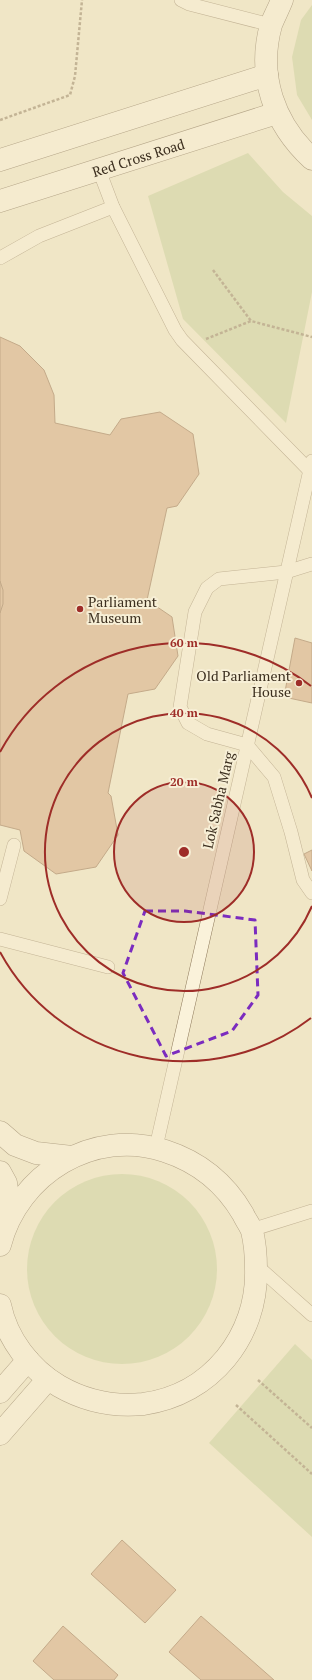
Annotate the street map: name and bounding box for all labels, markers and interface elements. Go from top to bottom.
street label: Red Cross Road [90,133,187,181]
place label: Parliament Museum [88,592,158,627]
marker: Parliament Museum [75,604,85,614]
text: 60 m [170,635,198,650]
place label: Old Parliament House [196,666,292,701]
marker: Old Parliament House [294,678,304,688]
text: 40 m [170,705,198,720]
street label: Lok Sabha Marg [198,749,239,850]
text: 20 m [170,774,198,789]
centre of rings [177,845,191,859]

